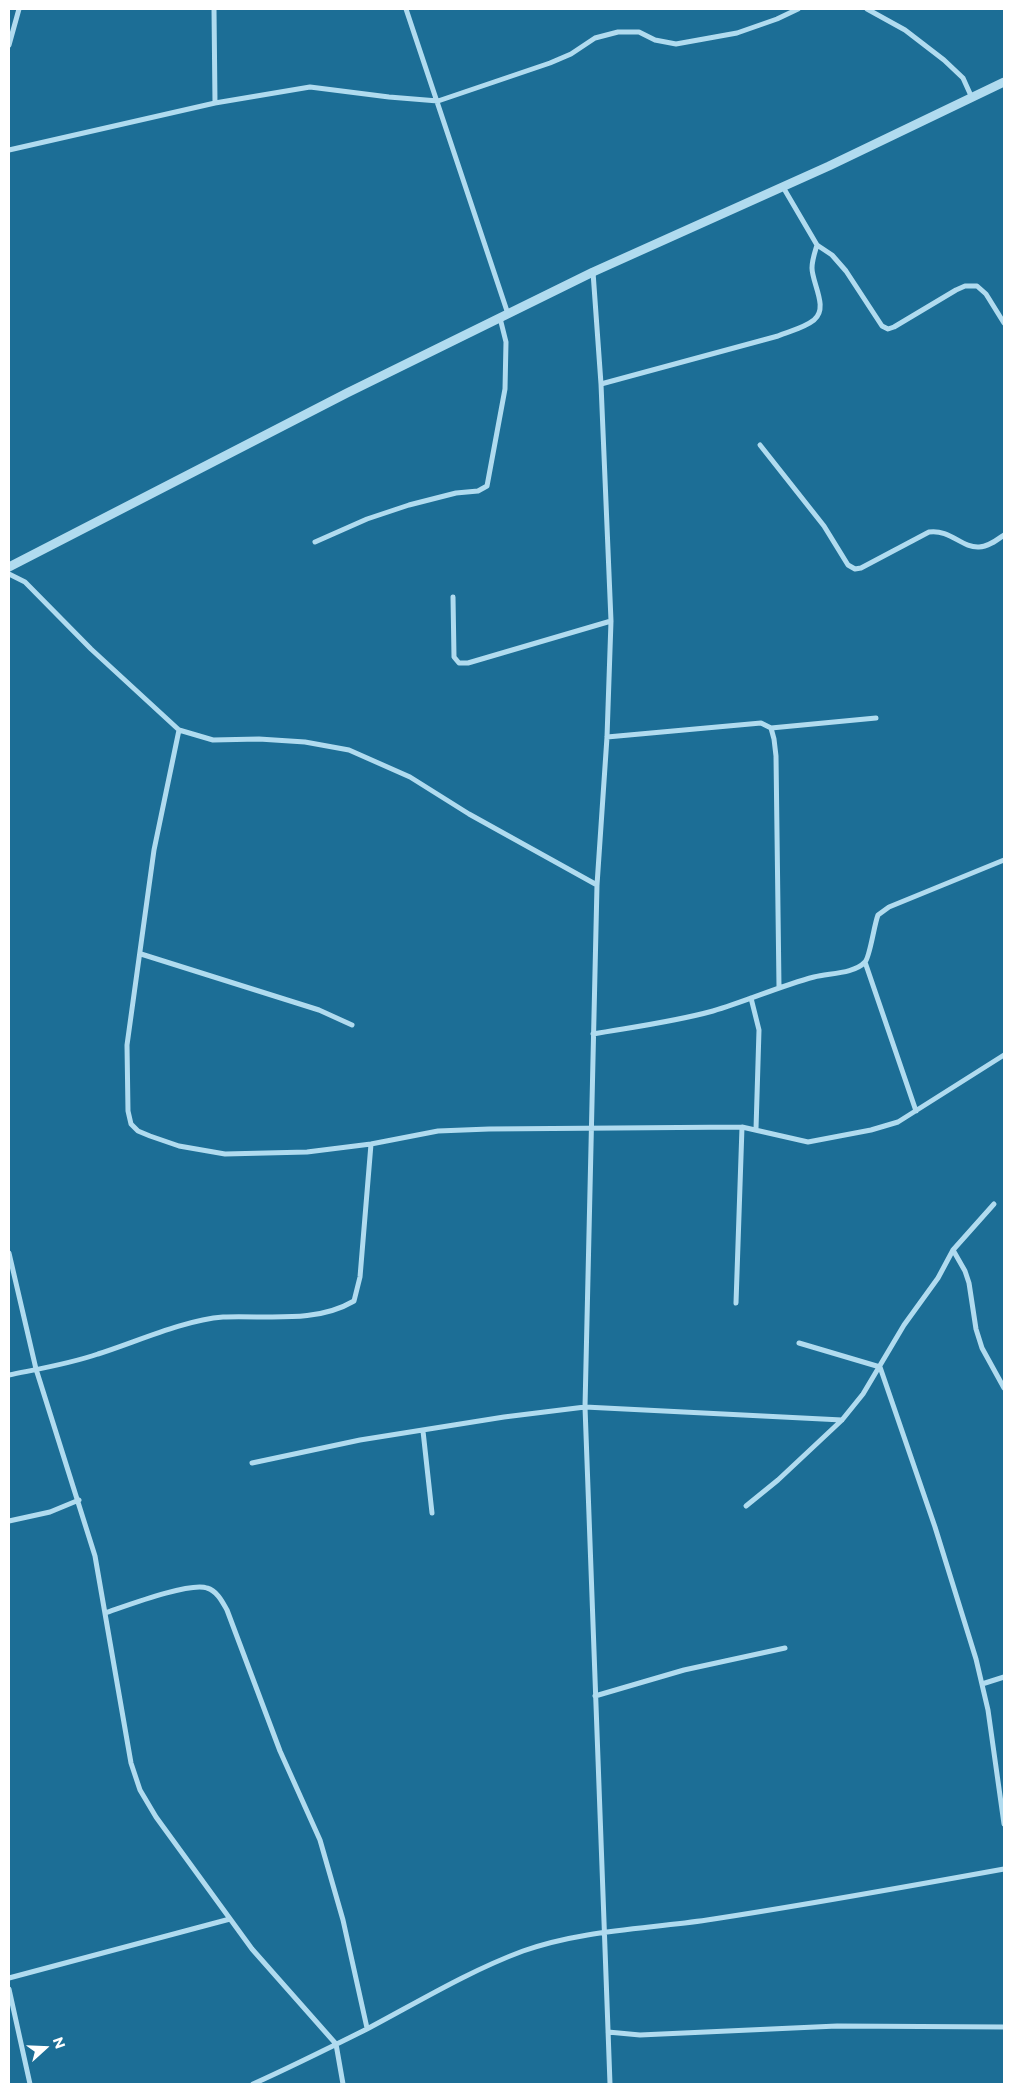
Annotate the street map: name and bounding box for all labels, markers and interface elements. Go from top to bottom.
north arrow [20,2023,70,2073]
text: N [49,2034,69,2051]

